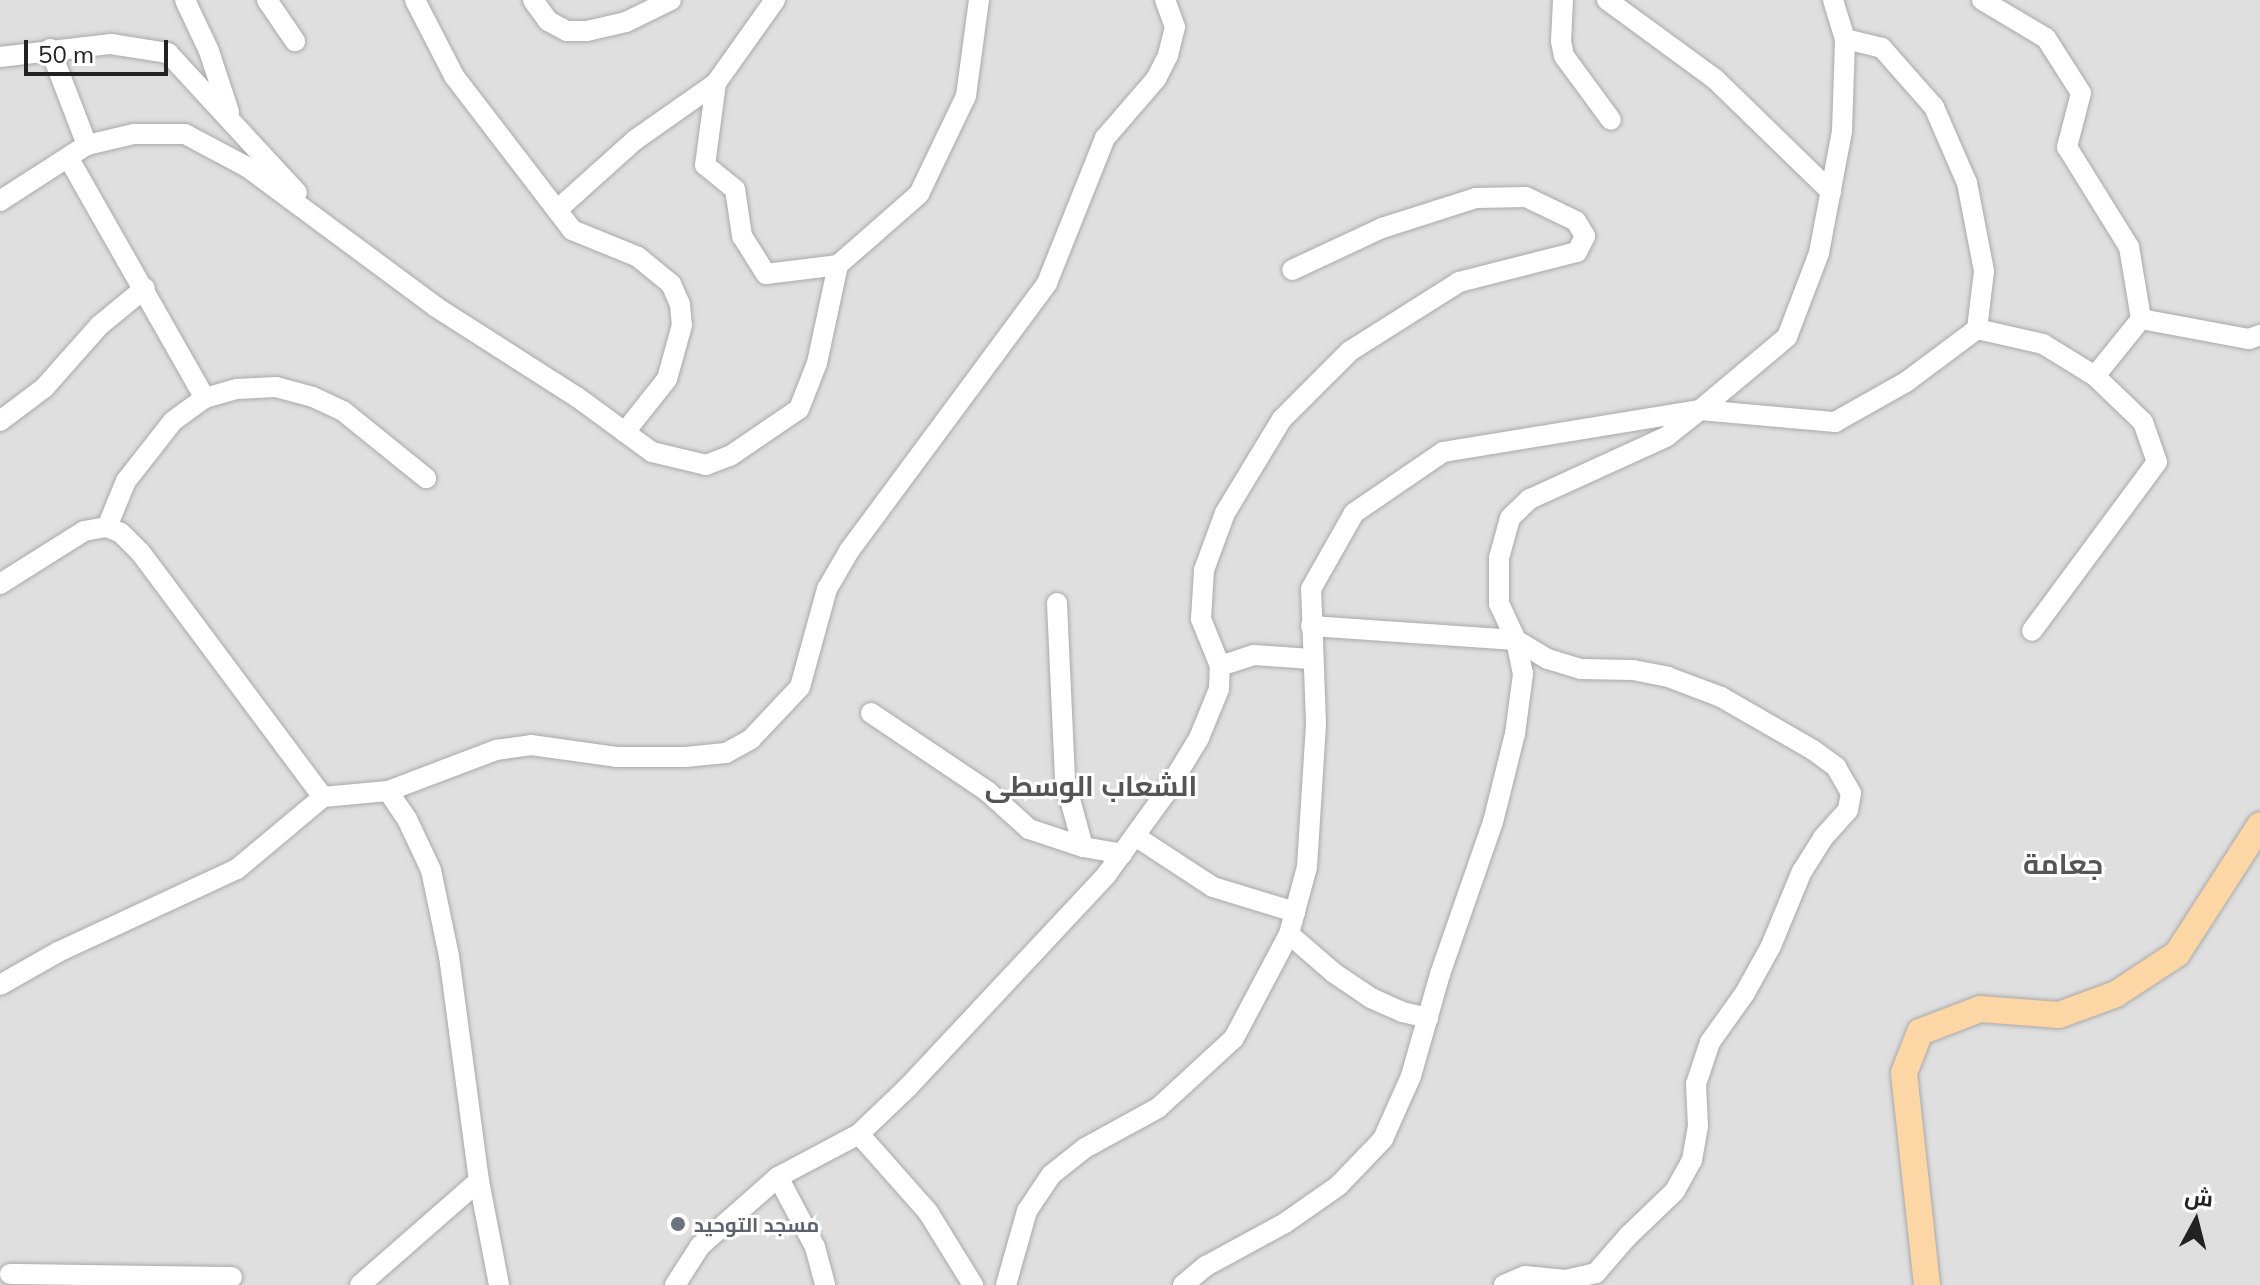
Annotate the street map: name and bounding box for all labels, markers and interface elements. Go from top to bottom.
scale bar [28,24,172,74]
text: 50 m [38,39,94,69]
district label: الشعاب الوسطى [985,769,1197,803]
district label: جعامة [2023,847,2103,881]
north arrow [2156,1181,2236,1261]
text: ش [2183,1182,2215,1213]
place label: مسجد التوحيد [694,1212,819,1236]
marker: مسجد التوحيد [669,1215,687,1233]

